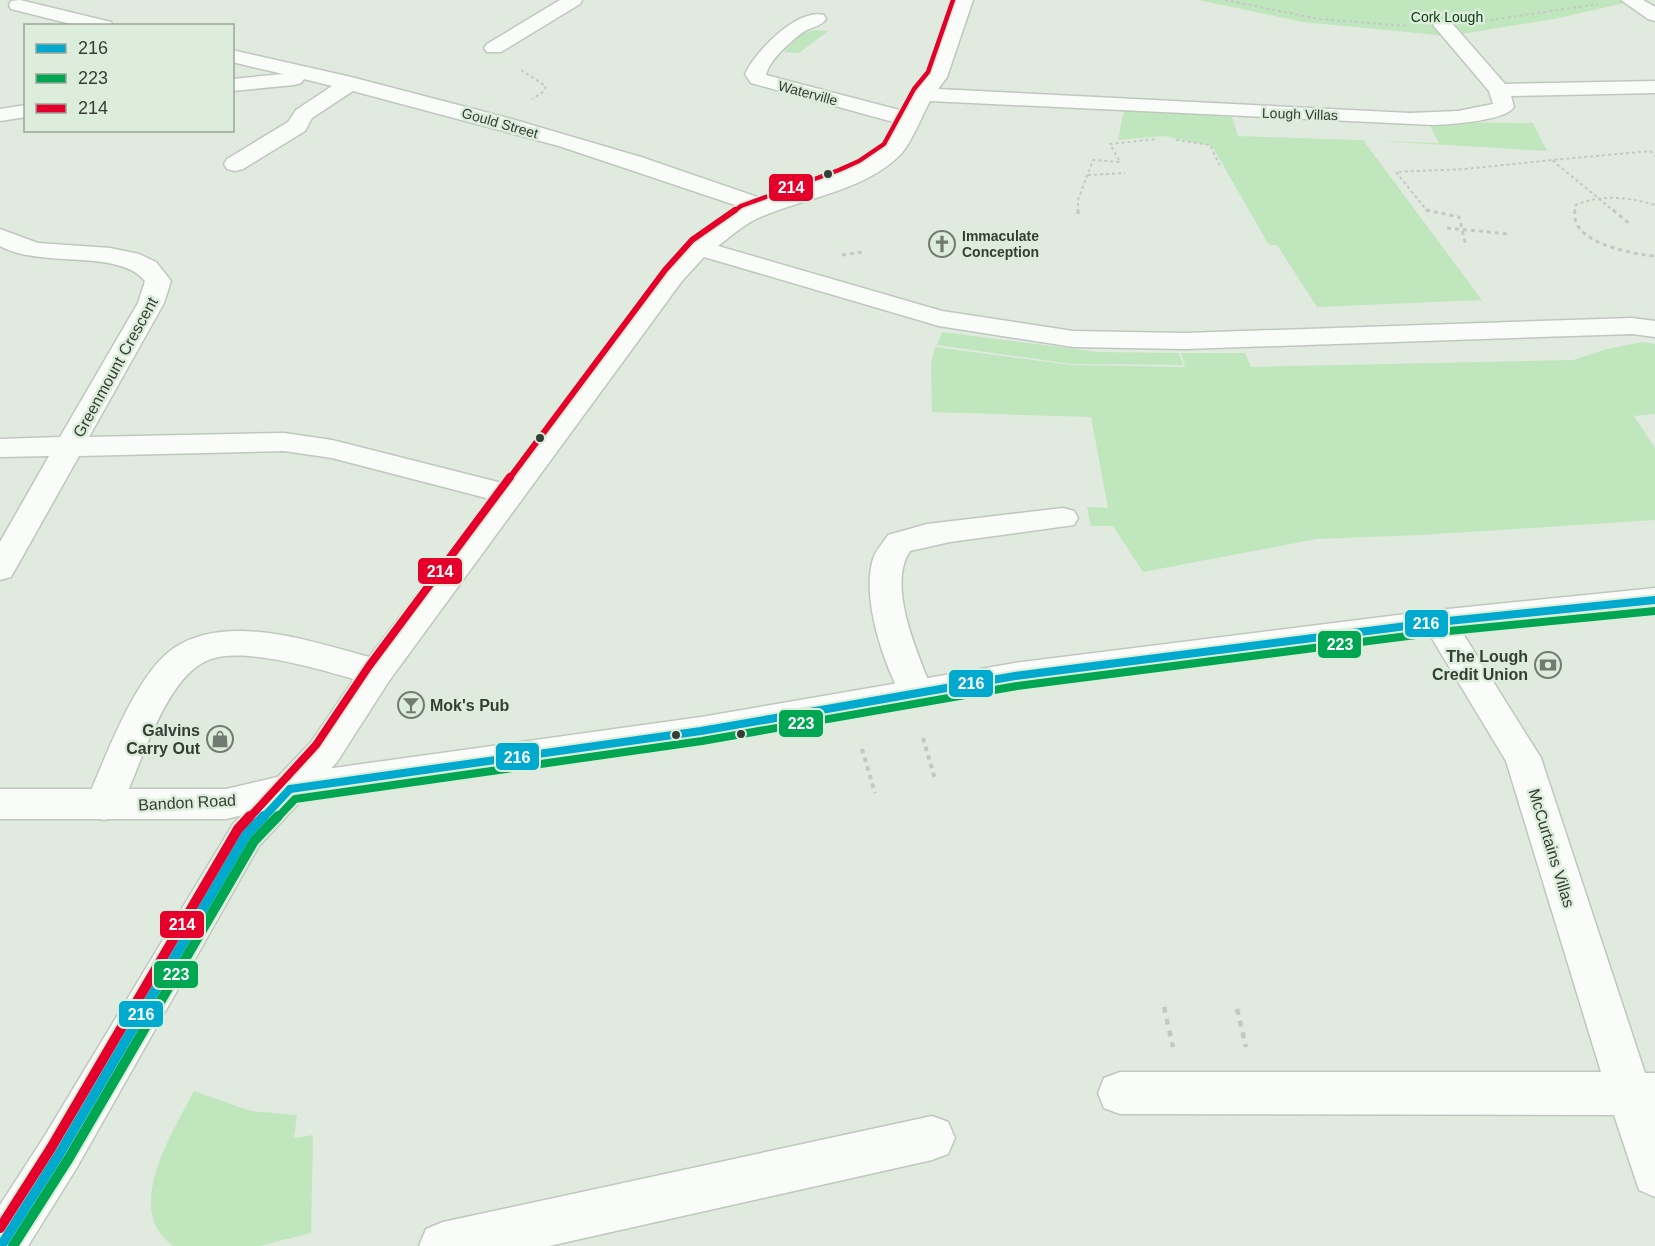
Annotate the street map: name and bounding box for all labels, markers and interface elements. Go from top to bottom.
park label: Cork Lough [1411,9,1483,25]
legend [24,24,234,132]
text: 216 [78,38,108,58]
text: 223 [78,68,108,88]
street label: Waterville [776,77,840,109]
text: 214 [78,98,108,118]
street label: Gould Street [460,104,540,142]
street label: Lough Villas [1262,105,1338,123]
unlabelled marker [822,168,834,180]
line badge: 214 [768,173,814,202]
text: 214 [778,179,804,196]
place label: Immaculate Conception [962,228,1039,260]
church icon: Immaculate Conception [927,229,957,259]
street label: Greenmount Crescent [70,294,161,440]
unlabelled marker [534,432,546,444]
line badge: 214 [417,557,463,585]
text: 214 [427,563,453,580]
line badge: 216 [1404,609,1449,638]
text: 216 [1413,615,1439,632]
line badge: 223 [1317,630,1362,659]
text: 223 [1327,636,1353,653]
place label: The Lough Credit Union [1432,648,1528,683]
bank icon: The Lough Credit Union [1533,650,1563,680]
line badge: 216 [948,669,994,698]
text: 216 [958,675,984,692]
bar icon: Mok's Pub [396,690,426,720]
place label: Mok's Pub [430,697,510,714]
line badge: 223 [778,709,824,738]
text: 223 [788,715,814,732]
place label: Galvins Carry Out [126,722,201,757]
shop icon: Galvins Carry Out [205,724,235,754]
unlabelled marker [735,728,747,740]
unlabelled marker [670,729,682,741]
line badge: 216 [495,742,540,771]
text: 216 [504,749,530,766]
street label: McCurtains Villas [1525,787,1578,910]
street label: Bandon Road [138,791,236,814]
line badge: 214 [159,910,205,939]
text: 214 [169,916,195,933]
line badge: 223 [153,960,199,989]
text: 223 [163,966,189,983]
line badge: 216 [118,1000,164,1028]
text: 216 [128,1006,154,1023]

